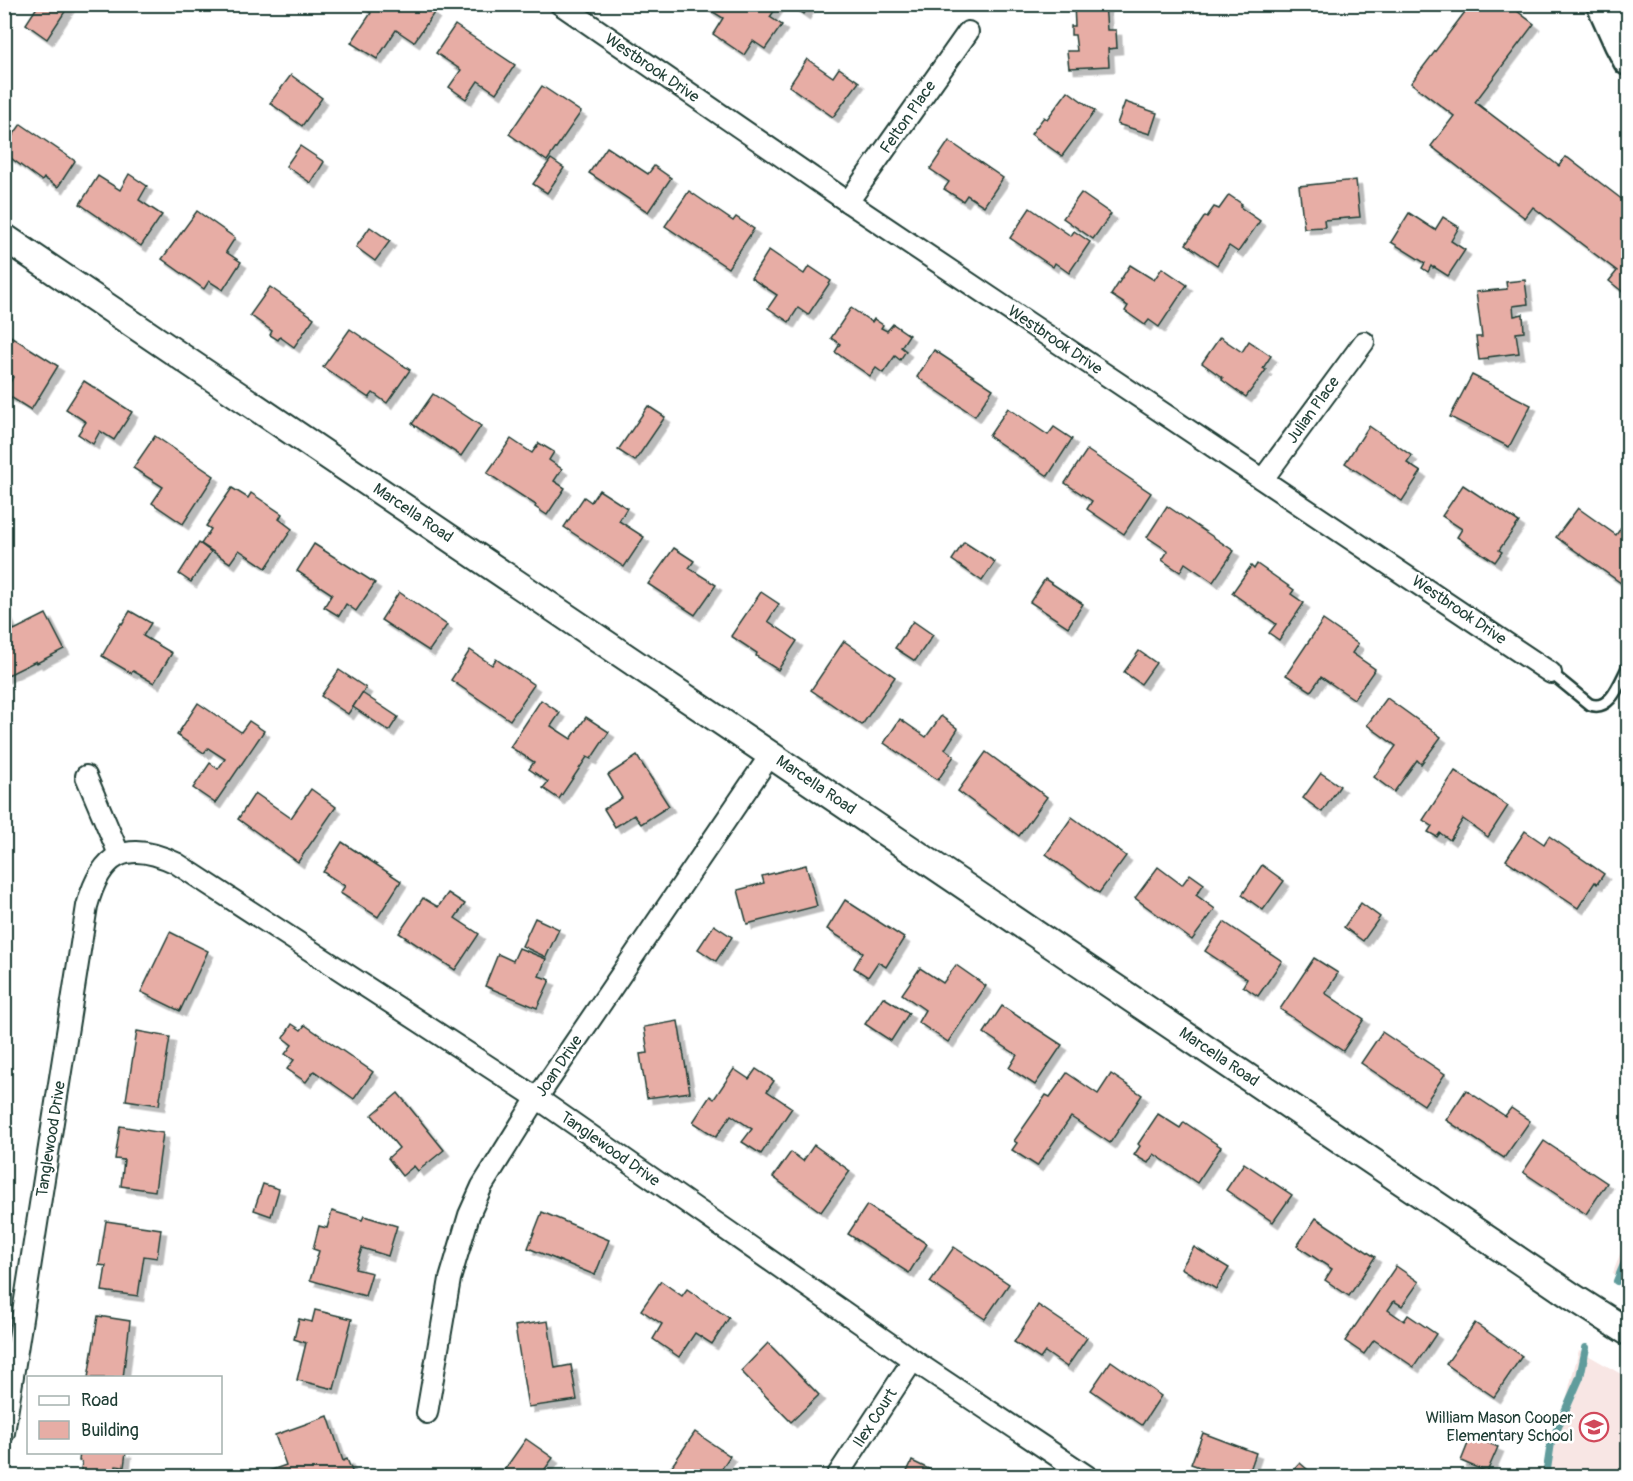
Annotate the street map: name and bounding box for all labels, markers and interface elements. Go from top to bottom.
street label: Westbrook Drive [601,29,703,107]
street label: Felton Place [876,77,940,157]
street label: Westbrook Drive [1004,301,1106,379]
street label: Julian Place [1282,372,1344,447]
street label: Marcella Road [369,479,457,547]
street label: Westbrook Drive [1408,571,1510,649]
street label: Marcella Road [772,751,860,819]
street label: Marcella Road [1175,1023,1263,1091]
street label: Joan Drive [531,1031,587,1101]
street label: Tanglewood Drive [32,1079,70,1198]
street label: Tanglewood Drive [556,1107,664,1191]
legend [27,1376,222,1454]
street label: Ilex Court [849,1384,902,1451]
text: Road [81,1389,118,1412]
place label: William Mason Cooper Elementary School [1425,1408,1573,1446]
school or university icon: William Mason Cooper Elementary School [1578,1411,1610,1443]
text: Building [81,1419,139,1442]

